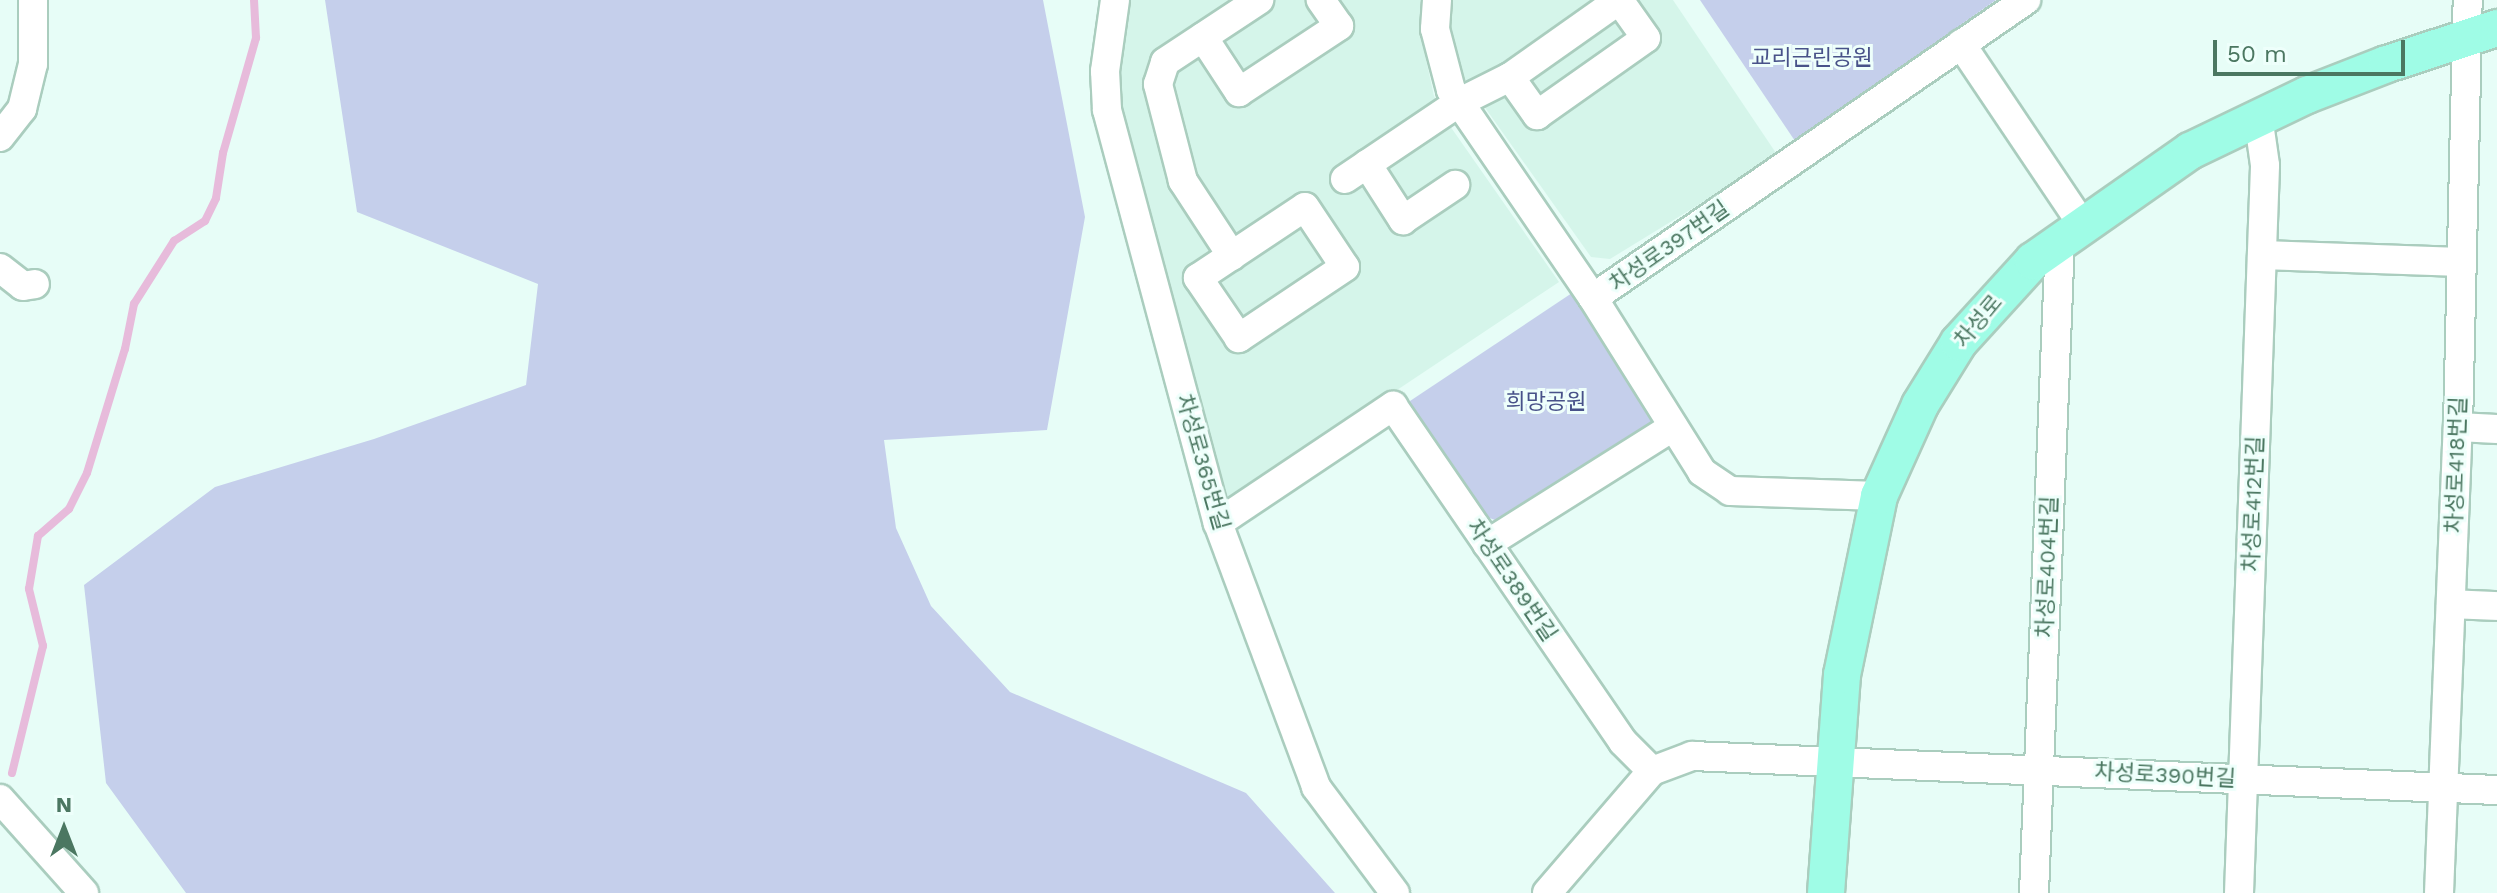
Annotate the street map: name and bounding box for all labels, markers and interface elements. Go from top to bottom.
scale bar [2217,24,2409,74]
text: 50 m [2227,40,2287,68]
park label: 교리근린공원 [1751,45,1873,71]
street label: 차성로397번길 [1604,195,1734,297]
street label: 차성로 [1948,289,2008,353]
park label: 희망공원 [1506,389,1586,415]
street label: 차성로365번길 [1171,391,1235,533]
street label: 차성로418번길 [2440,396,2472,534]
street label: 차성로412번길 [2237,436,2269,572]
street label: 차성로404번길 [2031,496,2063,638]
street label: 차성로389번길 [1462,514,1562,646]
street label: 차성로390번길 [2094,758,2236,792]
north arrow [24,789,104,869]
text: N [56,792,72,817]

